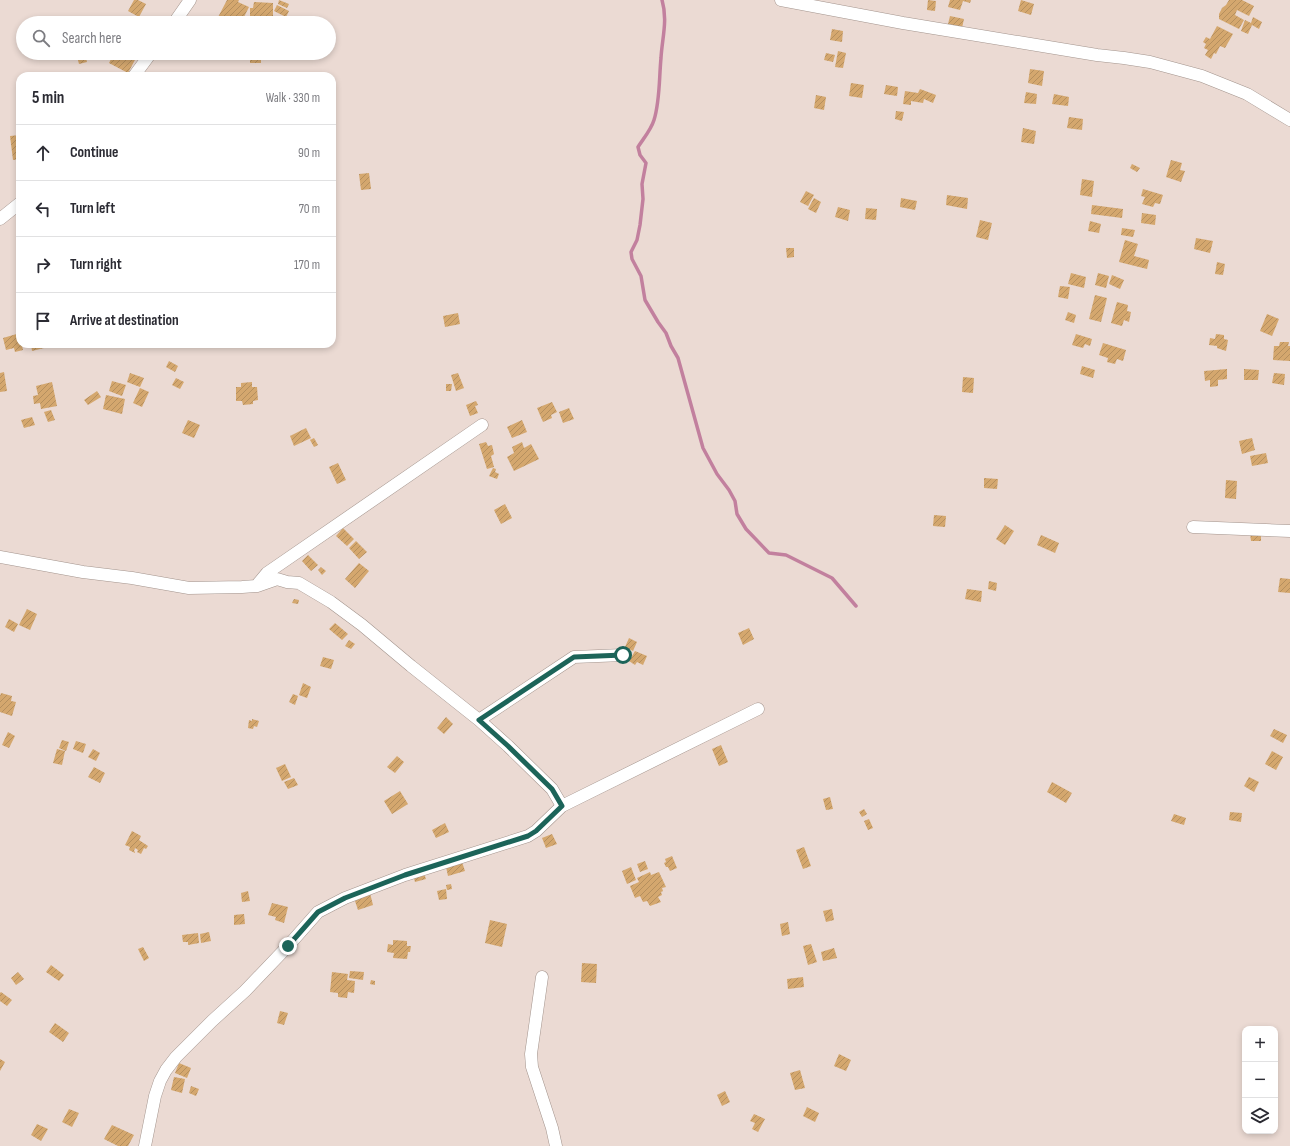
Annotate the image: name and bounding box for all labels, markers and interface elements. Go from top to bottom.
search box [16,16,336,60]
icon: search [30,27,52,49]
text: Search here [62,29,122,48]
text: 5 min [32,88,64,108]
text: Walk · 330 m [266,90,320,106]
icon: ahead [32,142,54,164]
text: Continue [70,143,119,162]
text: 90 m [298,145,320,161]
icon: left [32,198,54,220]
text: Turn left [70,199,115,218]
text: 70 m [299,201,320,217]
icon: right [32,254,54,276]
text: Turn right [70,255,122,274]
text: 170 m [294,257,320,273]
icon: arrive [32,310,54,332]
text: Arrive at destination [70,311,179,330]
route start [614,646,632,664]
route end [279,937,297,955]
map controls [1242,1026,1278,1134]
button: + [1242,1026,1278,1062]
button: − [1242,1062,1278,1098]
button: layers [1242,1098,1278,1134]

